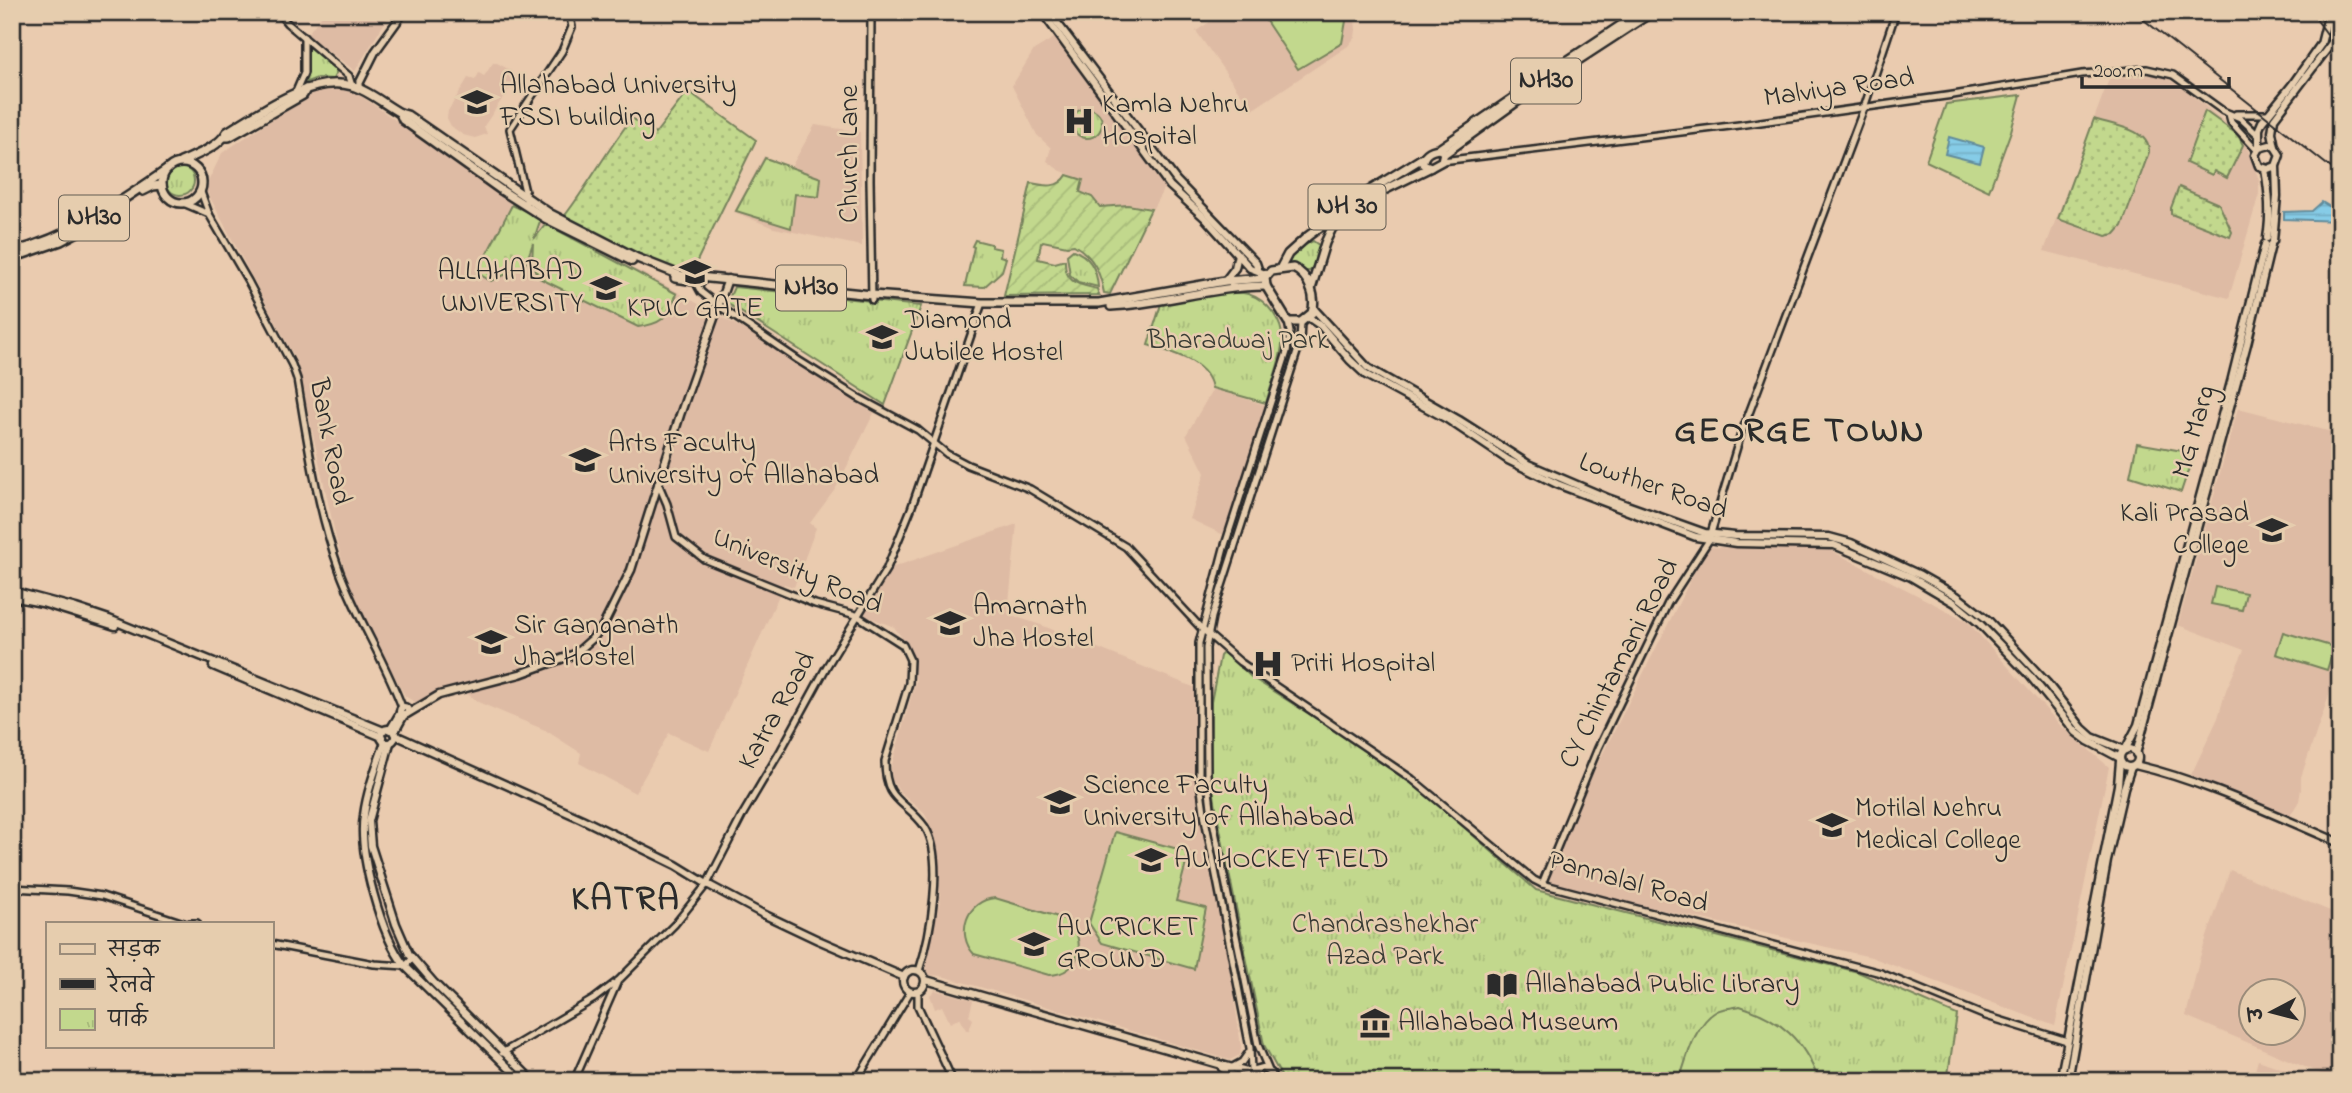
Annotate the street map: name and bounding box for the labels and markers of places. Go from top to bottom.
place label: Allahabad University FSSI building [499,66,737,139]
school or university icon: Allahabad University FSSI building [460,85,494,119]
place label: Kamla Nehru Hospital [1102,85,1249,158]
hospital icon: Kamla Nehru Hospital [1062,104,1096,138]
place label: ALLAHABAD UNIVERSITY [438,252,583,325]
school or university icon: KPUC GATE [678,255,712,289]
school or university icon: ALLAHABAD UNIVERSITY [589,271,623,305]
place label: KPUC GATE [627,289,763,330]
place label: Diamond Jubilee Hostel [904,301,1063,374]
school or university icon: Diamond Jubilee Hostel [865,320,899,354]
place label: Arts Faculty University of Allahabad [608,424,879,497]
school or university icon: Arts Faculty University of Allahabad [568,443,602,477]
place label: Kali Prasad College [2120,494,2249,567]
school or university icon: Kali Prasad College [2255,513,2289,547]
place label: Amarnath Jha Hostel [973,587,1094,660]
place label: Sir Ganganath Jha Hostel [514,606,679,679]
school or university icon: Amarnath Jha Hostel [933,606,967,640]
school or university icon: Sir Ganganath Jha Hostel [474,625,508,659]
place label: Priti Hospital [1291,644,1435,685]
hospital icon: Priti Hospital [1251,647,1285,681]
place label: Science Faculty University of Allahabad [1083,766,1354,839]
school or university icon: Science Faculty University of Allahabad [1043,785,1077,819]
place label: Motilal Nehru Medical College [1855,789,2021,862]
school or university icon: Motilal Nehru Medical College [1815,808,1849,842]
place label: AU HOCKEY FIELD [1174,840,1389,881]
school or university icon: AU HOCKEY FIELD [1134,843,1168,877]
place label: AU CRICKET GROUND [1057,908,1198,981]
school or university icon: AU CRICKET GROUND [1017,927,1051,961]
place label: Allahabad Public Library [1525,965,1800,1006]
library icon: Allahabad Public Library [1485,968,1519,1002]
place label: Allahabad Museum [1398,1003,1618,1044]
museum icon: Allahabad Museum [1358,1006,1392,1040]

